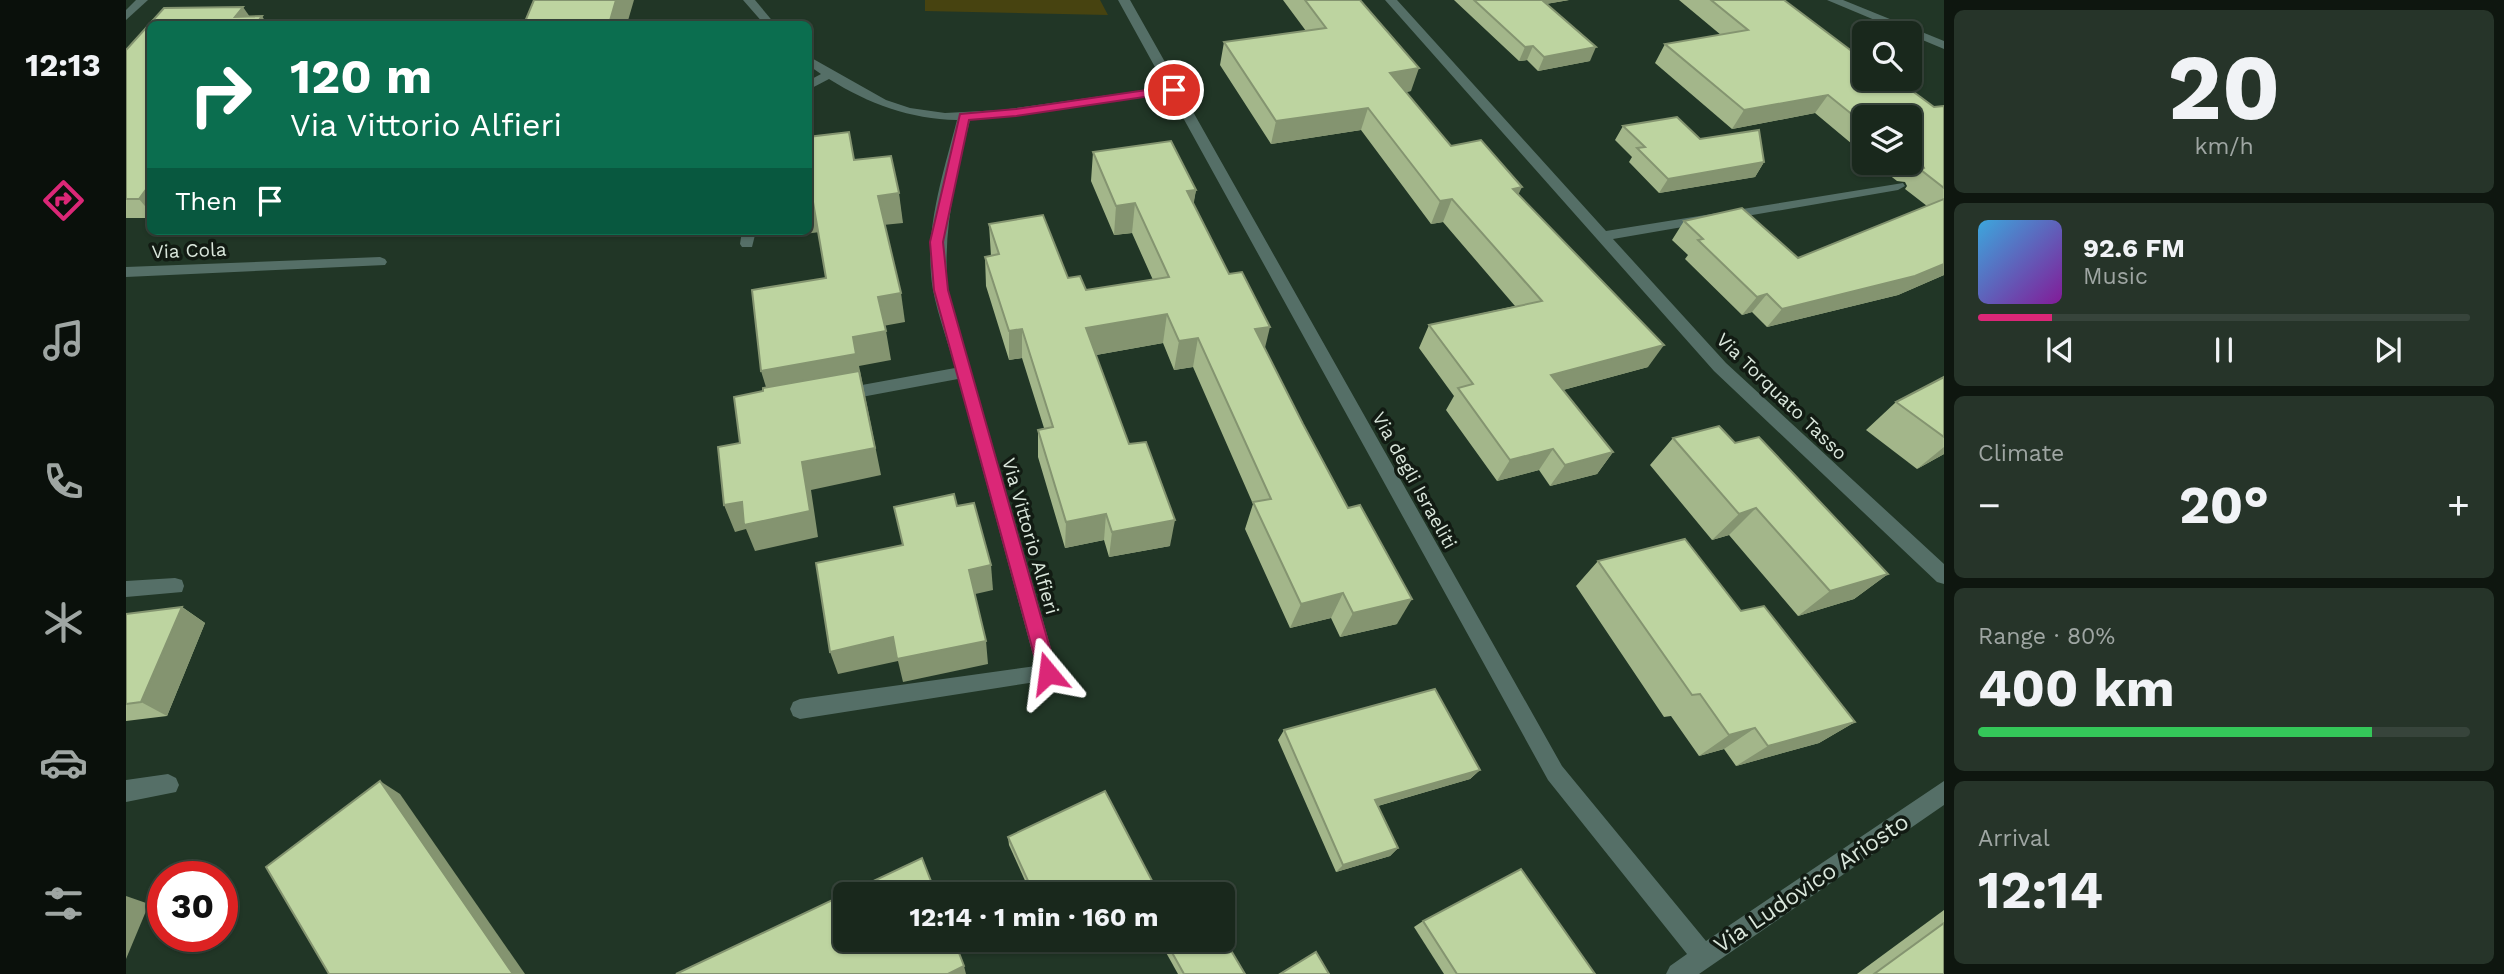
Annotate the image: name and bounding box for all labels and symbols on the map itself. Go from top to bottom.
pin [1144,60,1204,120]
street label: Via Cola [151,238,227,263]
street label: Via Torquato Tasso [1711,328,1852,465]
street label: Via degli Israeliti [1367,408,1462,553]
street label: Via Vittorio Alfieri [997,455,1064,617]
position arrow [1011,636,1085,710]
street label: Via Ludovico Ariosto [1709,808,1914,959]
speed limit sign: 30 [147,861,238,952]

